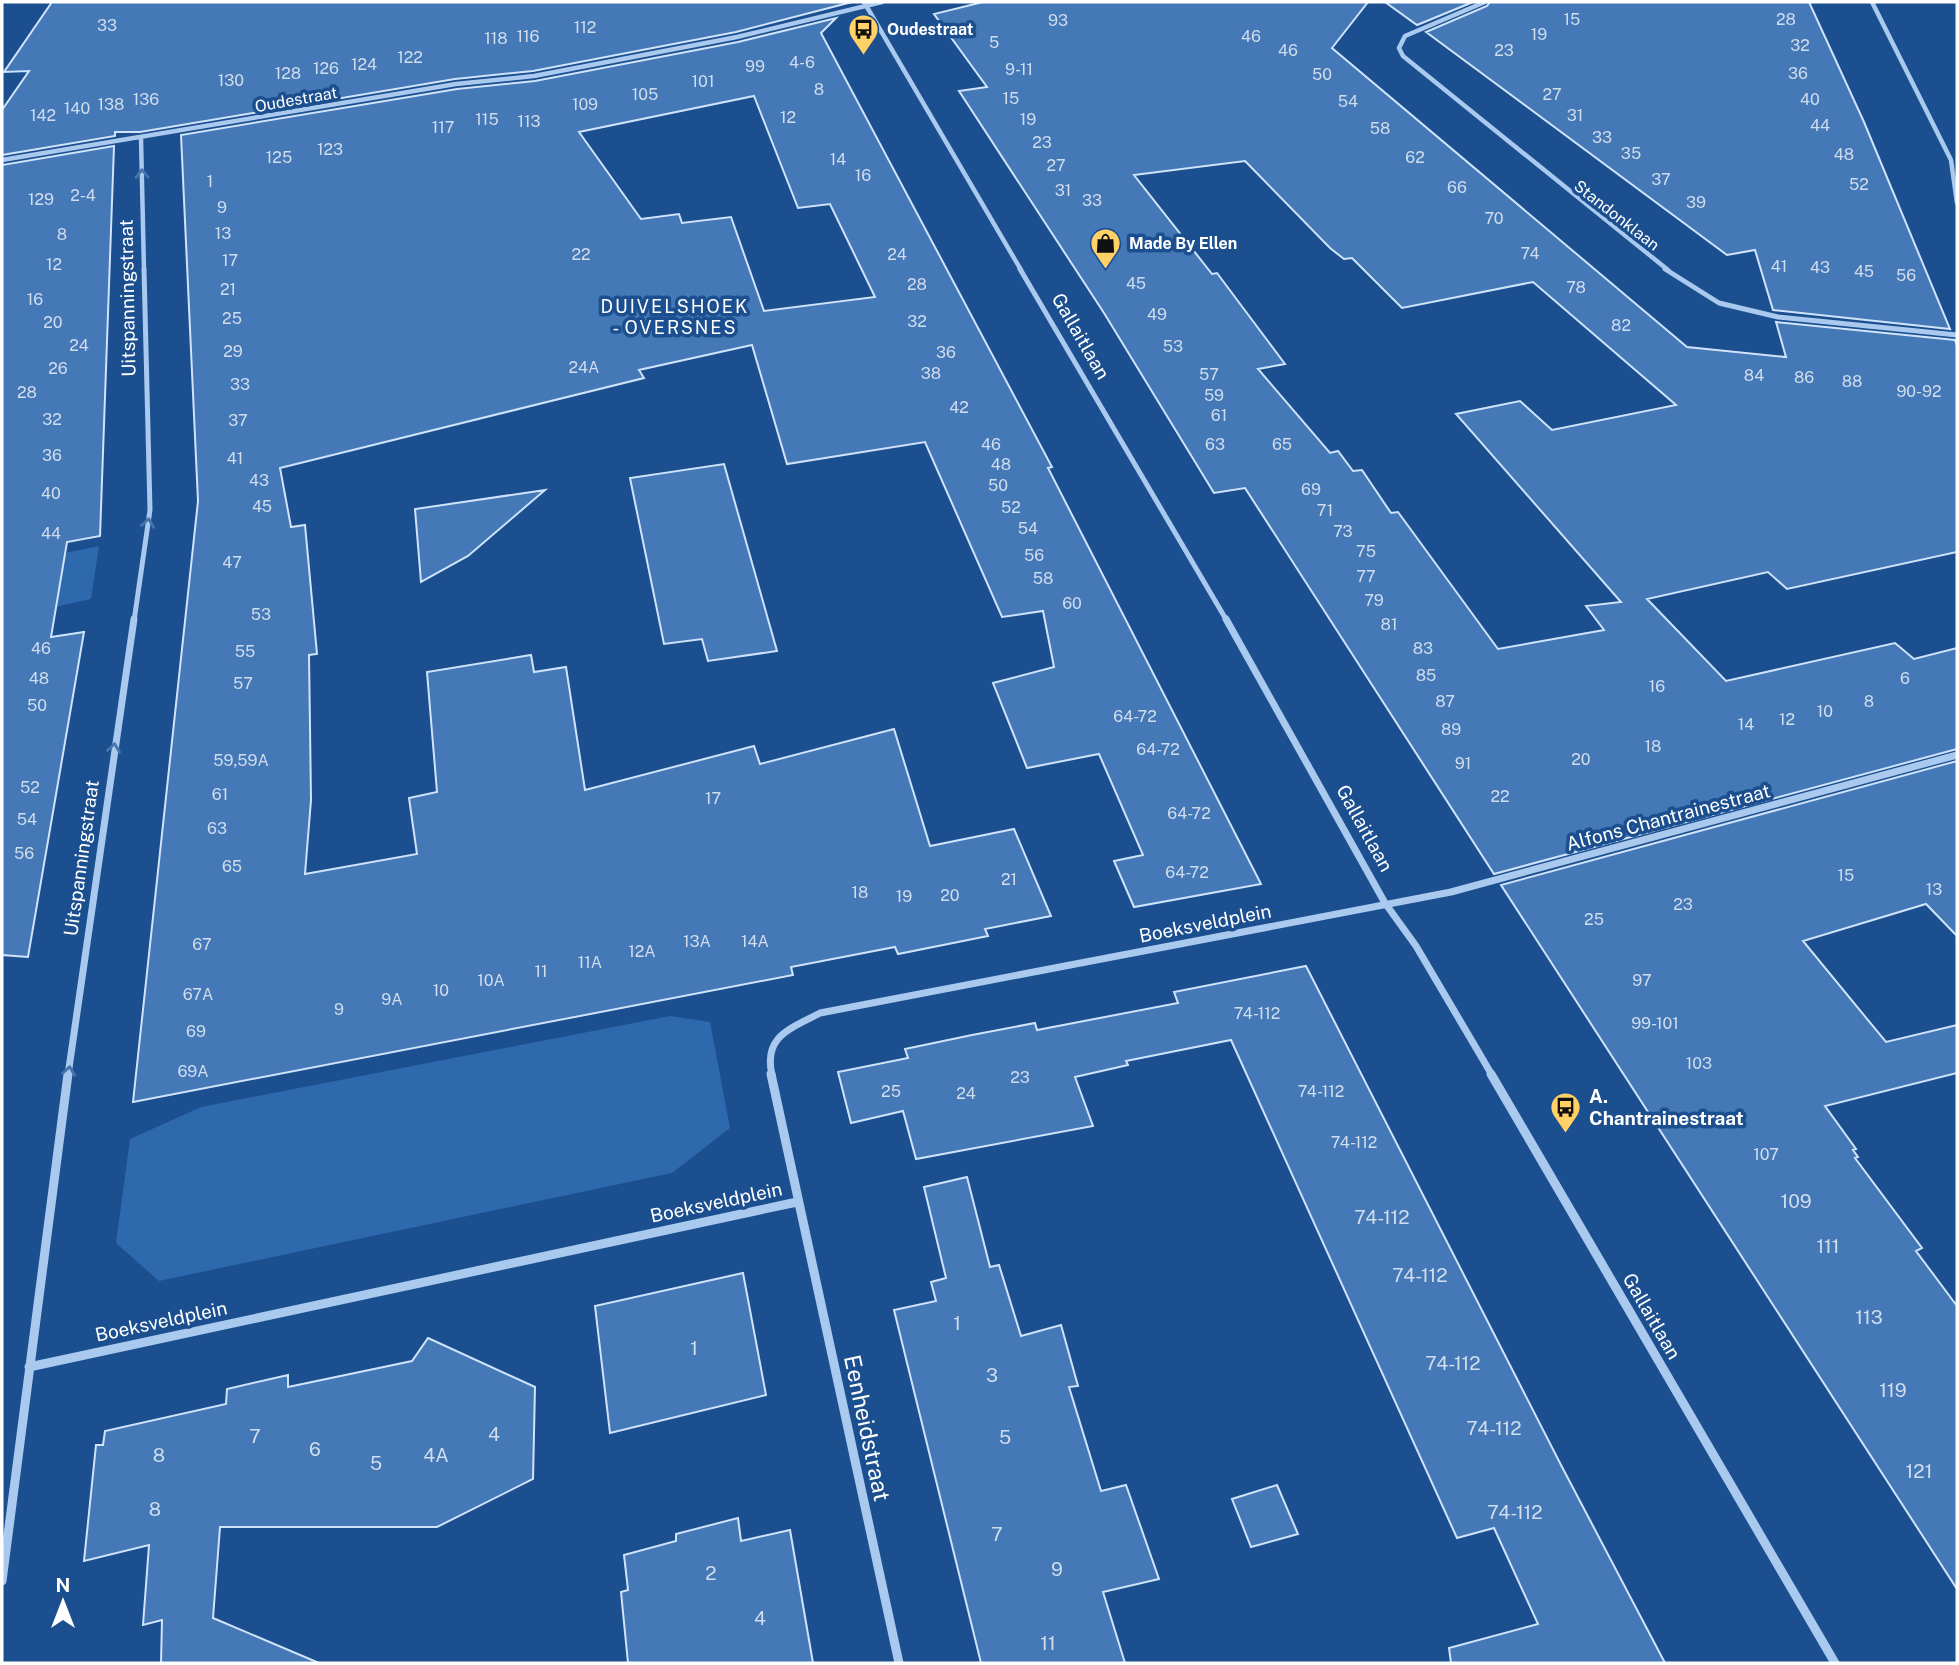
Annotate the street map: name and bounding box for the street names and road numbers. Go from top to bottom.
street label: Oudestraat [253,83,339,116]
street label: Standonklaan [1570,176,1663,255]
street label: Uitspanningstraat [115,219,139,377]
street label: Gallaitlaan [1048,289,1114,383]
street label: Uitspanningstraat [59,778,103,938]
street label: Alfons Chantrainestraat [1564,779,1772,855]
street label: Gallaitlaan [1332,781,1398,875]
street label: Boeksveldplein [1137,899,1273,947]
street label: Boeksveldplein [648,1177,784,1227]
street label: Gallaitlaan [1619,1269,1685,1363]
street label: Boeksveldplein [93,1296,229,1346]
street label: Eenheidstraat [839,1352,896,1504]

